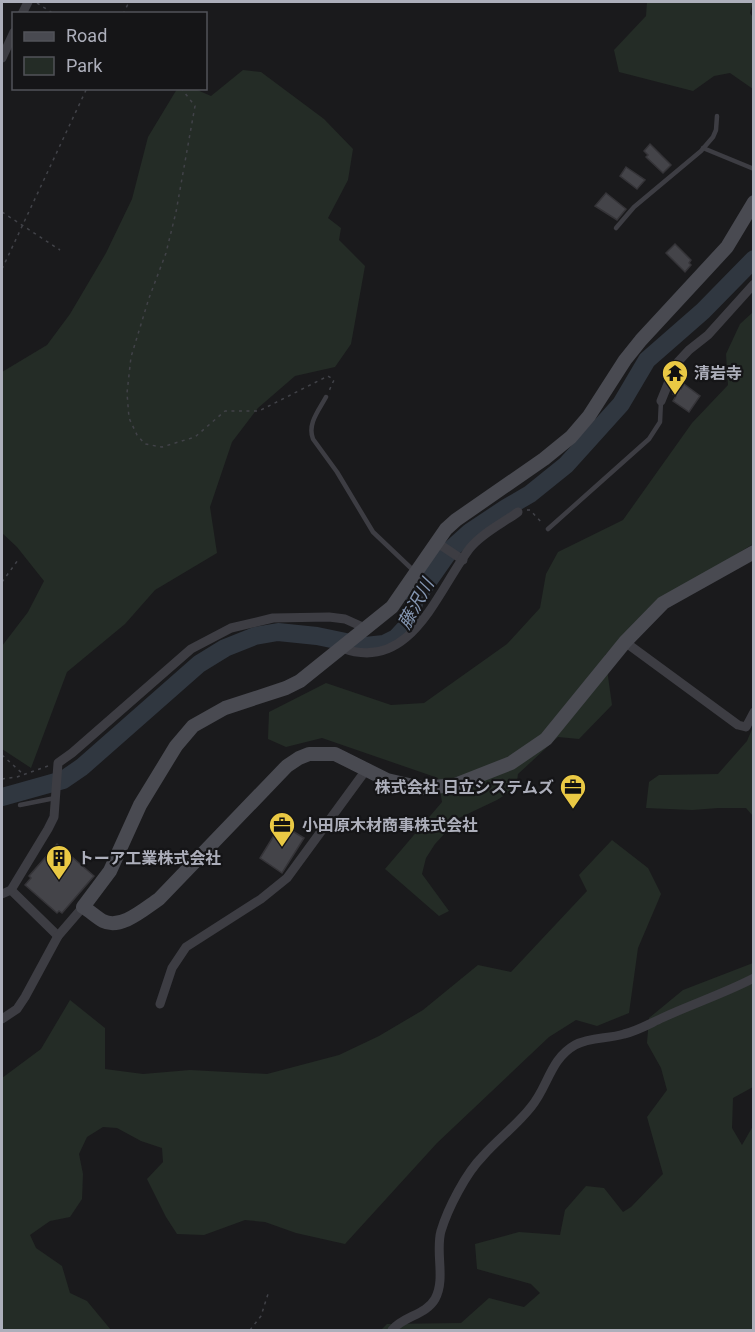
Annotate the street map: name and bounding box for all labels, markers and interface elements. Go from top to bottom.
legend [12,12,207,90]
text: Road [66,25,107,46]
text: Park [66,55,103,76]
temple icon: 清岩寺 [660,358,690,396]
place label: 清岩寺 [694,364,742,383]
water label: 藤沢川 [393,573,439,632]
office icon: 株式会社 日立システムズ [558,772,588,810]
place label: 株式会社 日立システムズ [375,778,554,797]
office icon: 小田原木材商事株式会社 [267,810,297,848]
place label: 小田原木材商事株式会社 [302,816,478,835]
building icon: トーア工業株式会社 [44,843,74,881]
place label: トーア工業株式会社 [78,849,221,868]

